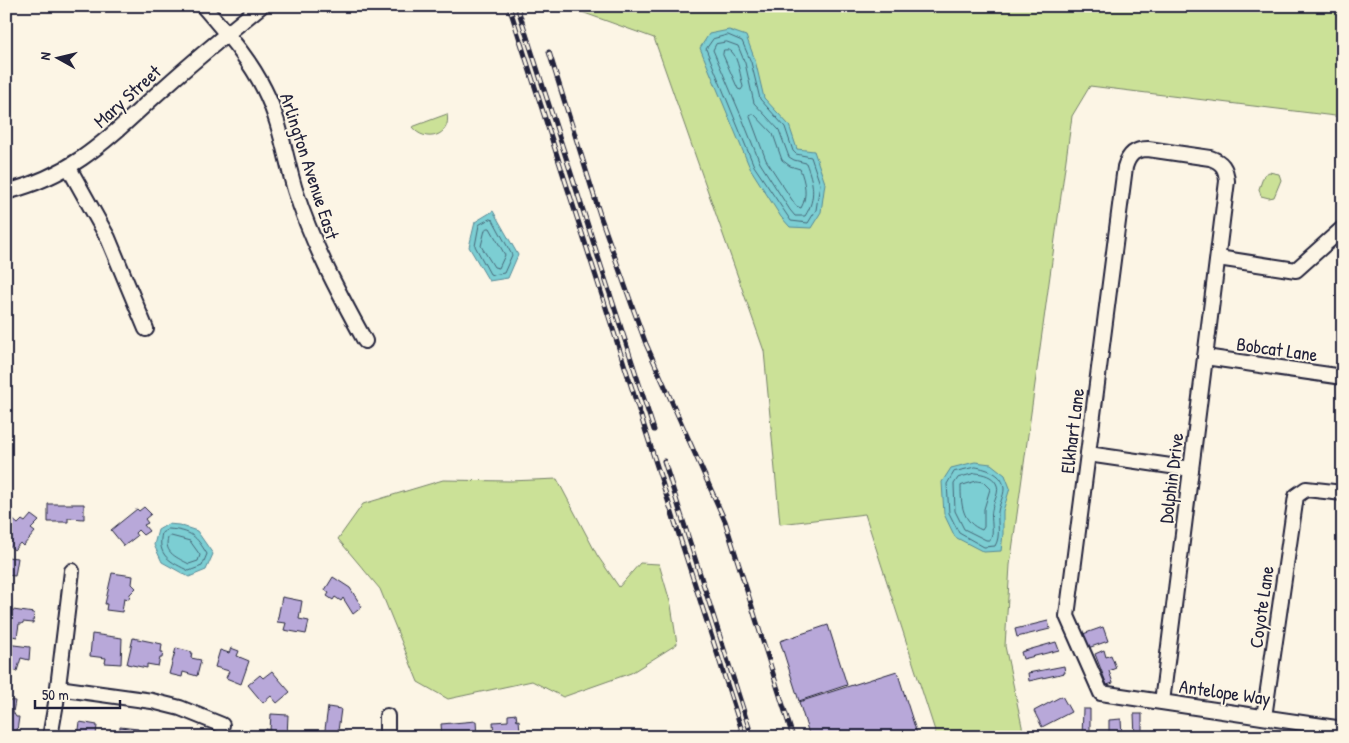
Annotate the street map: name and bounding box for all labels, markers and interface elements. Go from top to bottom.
north arrow [32,32,82,82]
text: N [35,51,55,61]
street label: Mary Street [88,58,167,133]
street label: Arlington Avenue East [274,90,346,243]
street label: Bobcat Lane [1235,330,1320,368]
street label: Elkhart Lane [1054,386,1090,475]
street label: Dolphin Drive [1153,431,1189,525]
street label: Coyote Lane [1242,564,1280,650]
street label: Antelope Way [1178,673,1272,711]
scale bar [35,678,120,710]
text: 50 m [42,684,69,705]

